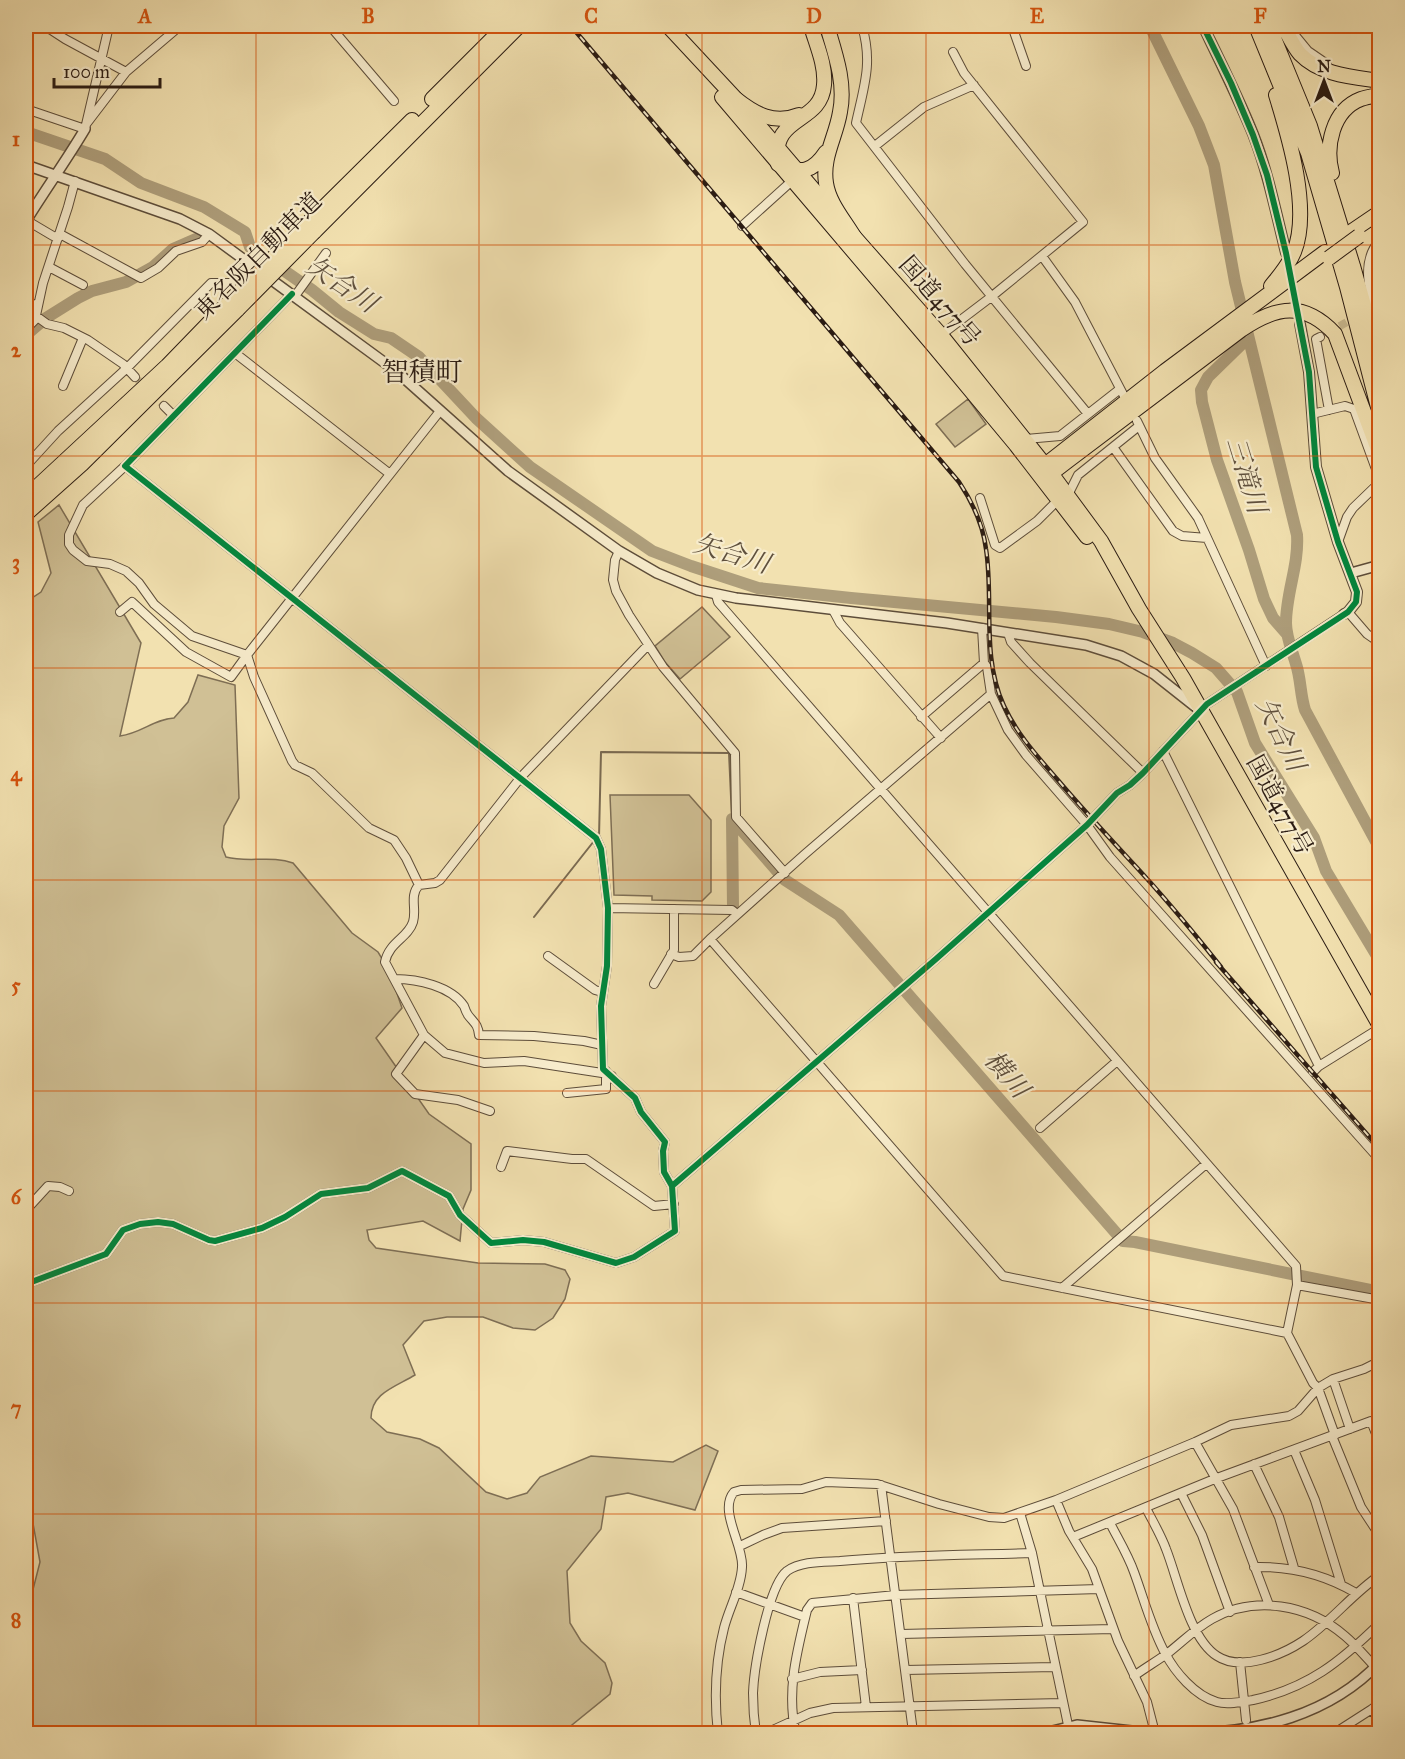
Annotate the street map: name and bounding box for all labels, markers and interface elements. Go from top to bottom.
text: A [136,4,152,28]
text: B [361,4,375,28]
text: C [584,4,598,28]
text: D [806,4,822,28]
text: E [1030,4,1045,28]
text: F [1253,4,1267,28]
scale bar [54,51,160,89]
north arrow [1294,51,1354,111]
text: N [1317,57,1331,76]
text: 100 m [63,61,110,83]
text: 1 [12,127,20,151]
street label: 東名阪自動車道 [188,186,328,326]
water label: 矢合川 [301,249,386,321]
street label: 国道477号 [893,250,987,352]
text: 2 [11,338,22,362]
district label: 智積町 [382,355,463,388]
water label: 三滝川 [1220,433,1275,520]
water label: 矢合川 [690,526,777,581]
text: 3 [12,550,20,575]
water label: 矢合川 [1250,692,1314,779]
street label: 国道477号 [1240,750,1320,860]
text: 4 [10,762,22,787]
text: 5 [11,973,21,997]
water label: 横川 [978,1044,1038,1106]
text: 6 [11,1185,23,1209]
text: 7 [11,1396,22,1420]
text: 8 [11,1608,21,1632]

